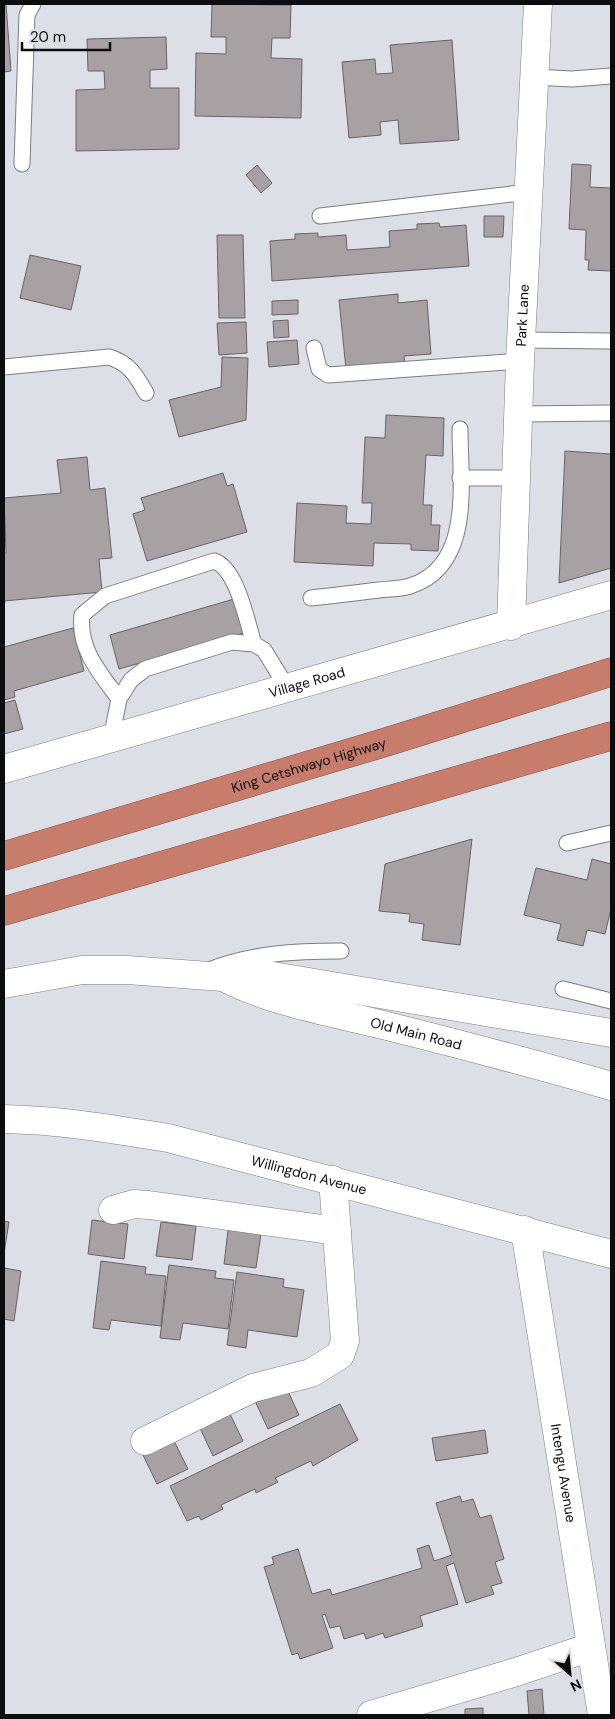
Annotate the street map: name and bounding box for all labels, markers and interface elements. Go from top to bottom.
scale bar [22,20,110,52]
text: 20 m [30,27,66,47]
street label: Park Lane [512,284,533,347]
street label: Village Road [267,663,347,702]
street label: King Cetshwayo Highway [229,733,389,797]
street label: Old Main Road [369,1013,464,1054]
street label: Willingdon Avenue [249,1151,369,1199]
street label: Intengu Avenue [547,1422,580,1524]
north arrow [545,1649,595,1699]
text: N [567,1675,585,1696]

